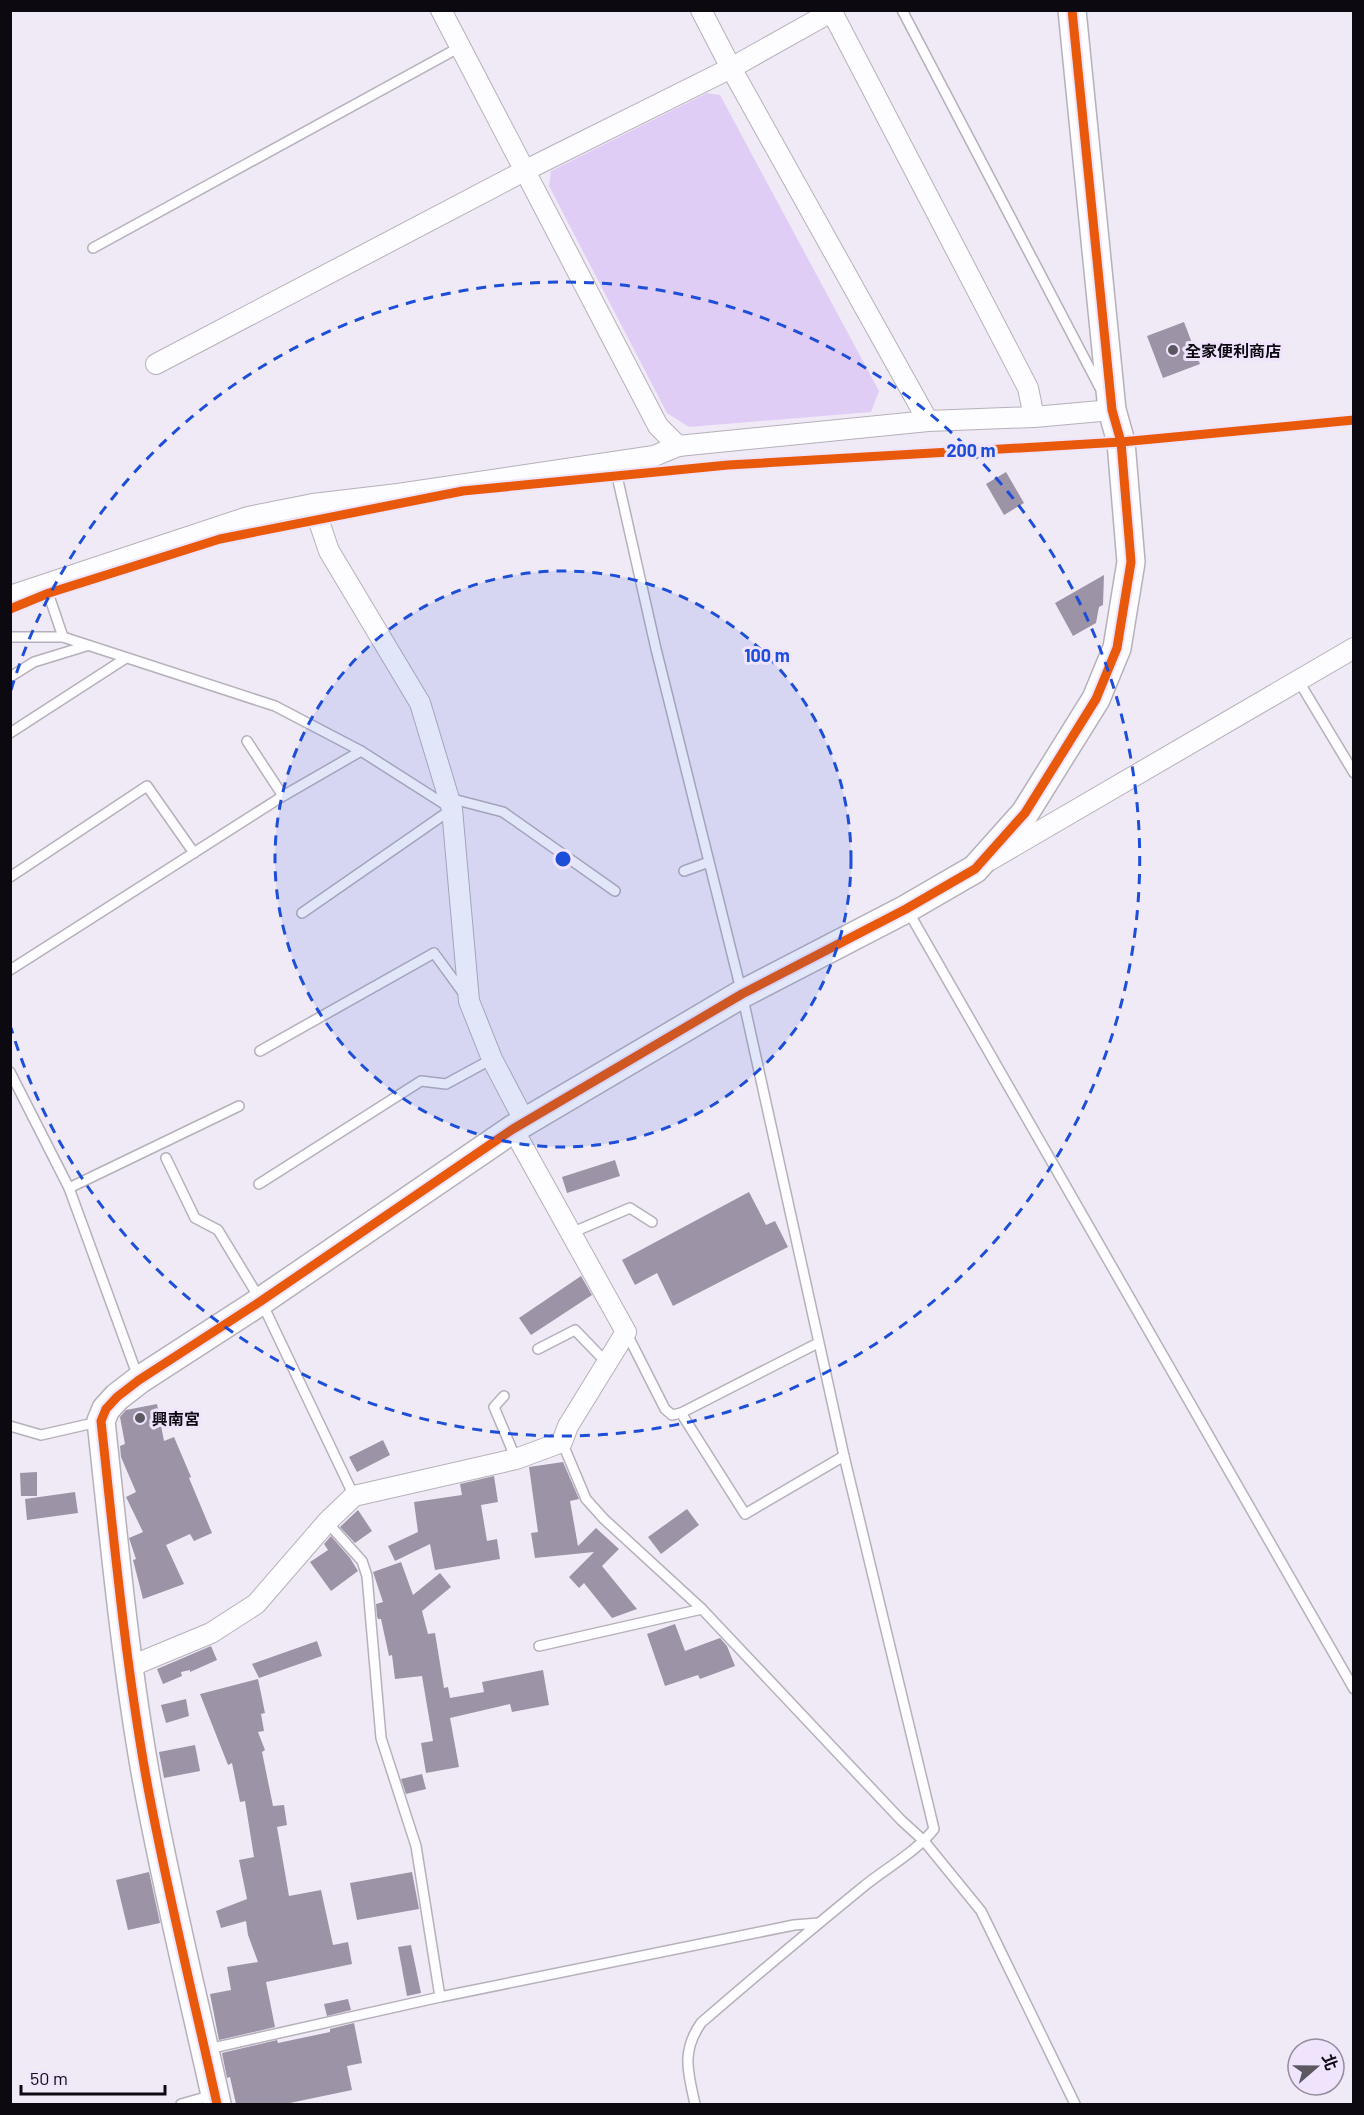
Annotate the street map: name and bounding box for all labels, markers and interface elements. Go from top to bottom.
place label: 全家便利商店 [1185,341,1281,360]
marker: 全家便利商店 [1166,343,1180,357]
text: 200 m [946,439,996,461]
text: 100 m [744,644,790,666]
centre of rings [553,849,573,869]
place label: 興南宮 [152,1409,200,1428]
marker: 興南宮 [133,1411,147,1425]
north arrow [1286,2037,1346,2097]
text: 北 [1319,2051,1342,2072]
scale bar [21,2058,165,2096]
text: 50 m [30,2067,68,2089]

